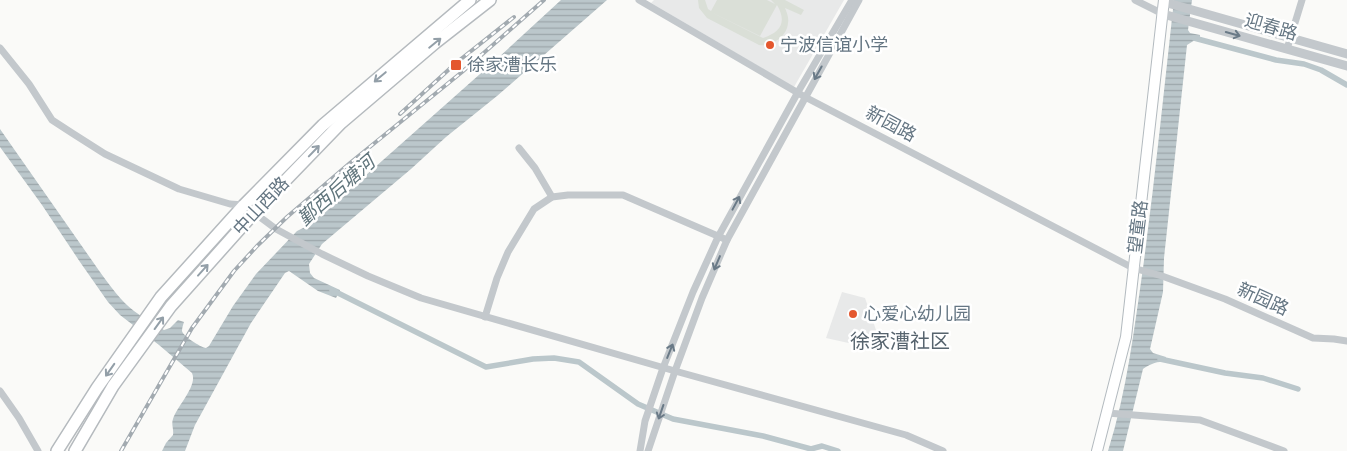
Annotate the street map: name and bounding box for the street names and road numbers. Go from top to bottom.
street label: 迎春路 [1242,10,1300,44]
street label: 新园路 [862,102,920,146]
street label: 中山西路 [229,173,293,239]
street label: 望童路 [1125,199,1151,255]
street label: 新园路 [1234,279,1292,319]

